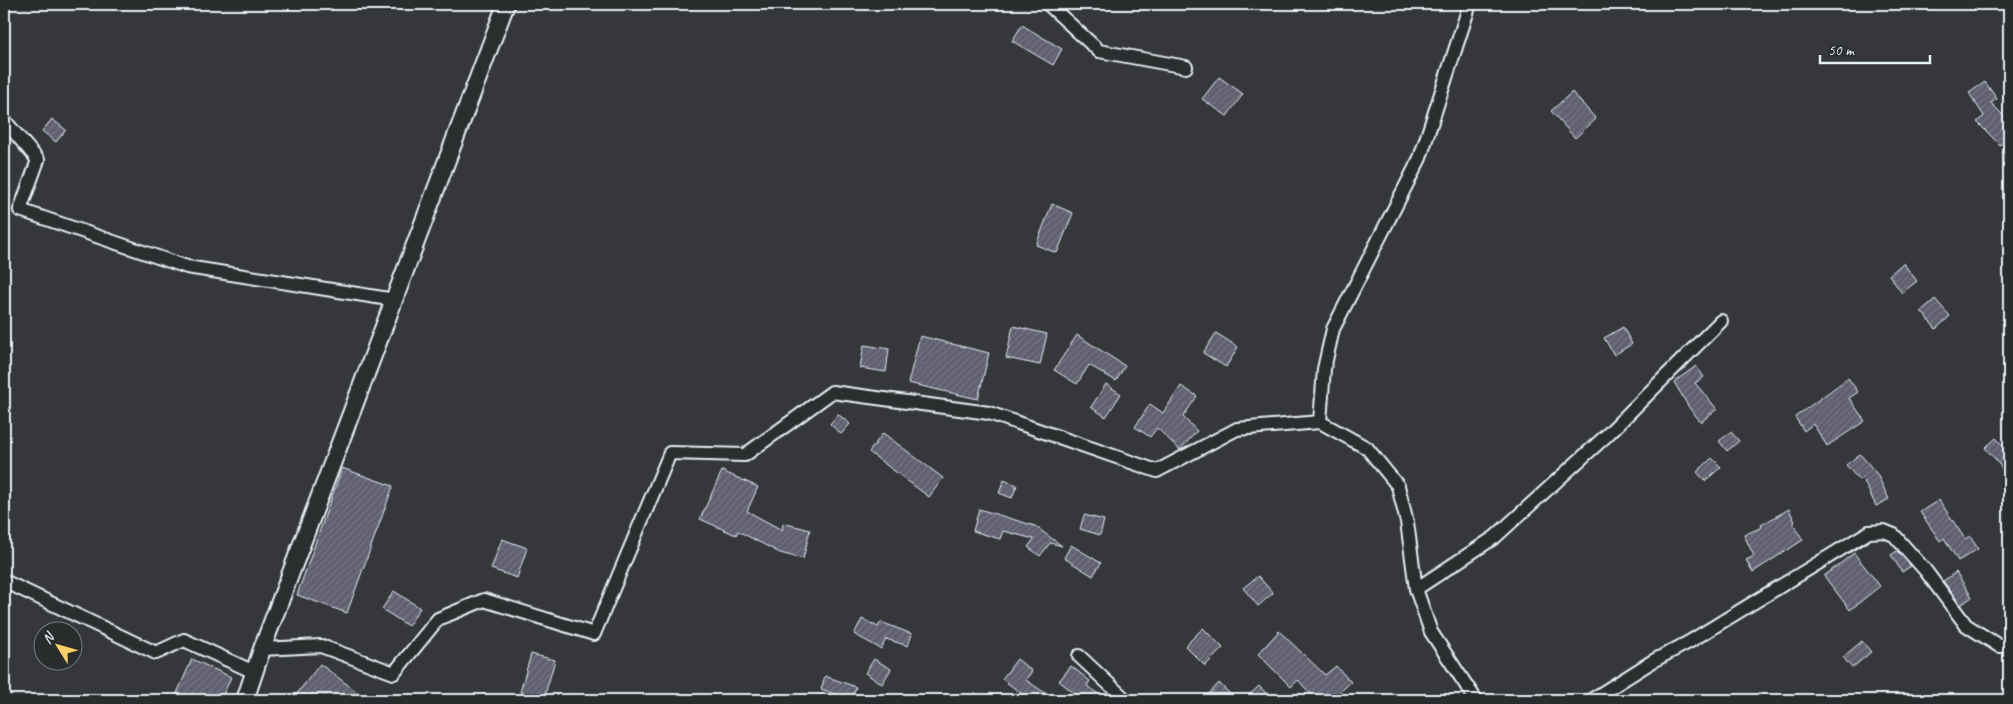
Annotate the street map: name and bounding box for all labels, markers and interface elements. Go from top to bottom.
scale bar [1820,32,1930,64]
text: 50 m [1828,41,1855,60]
north arrow [32,622,82,672]
text: N [39,628,59,647]

